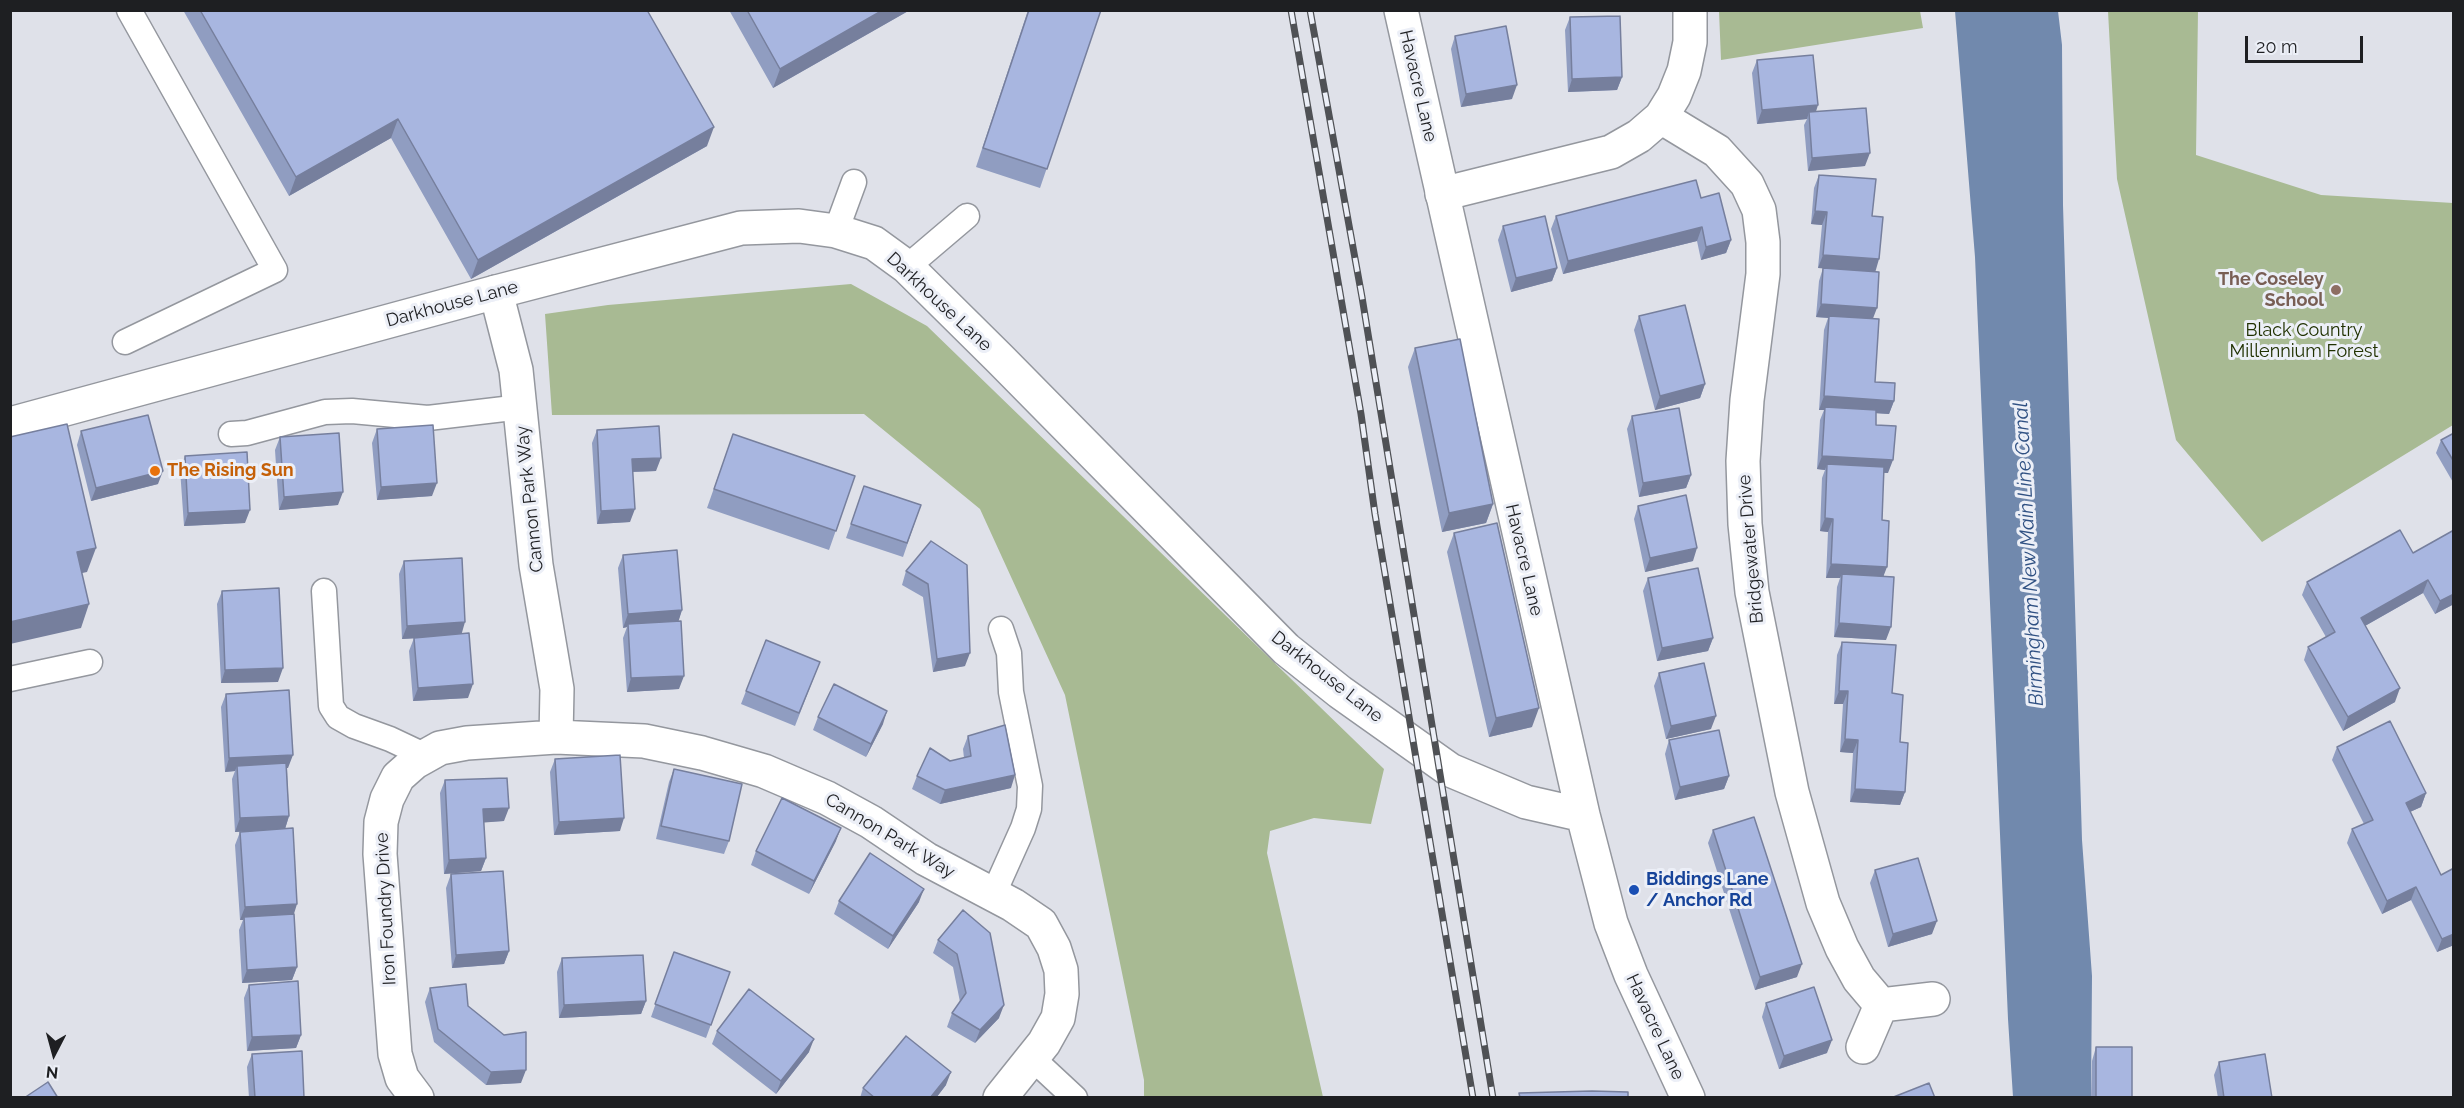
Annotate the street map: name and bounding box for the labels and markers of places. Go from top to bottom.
place label: The Coseley School [2218,269,2324,312]
marker: The Coseley School [2329,283,2343,297]
place label: The Rising Sun [167,460,294,482]
marker: The Rising Sun [148,464,162,478]
place label: Biddings Lane / Anchor Rd [1646,869,1769,912]
marker: Biddings Lane / Anchor Rd [1627,883,1641,897]

